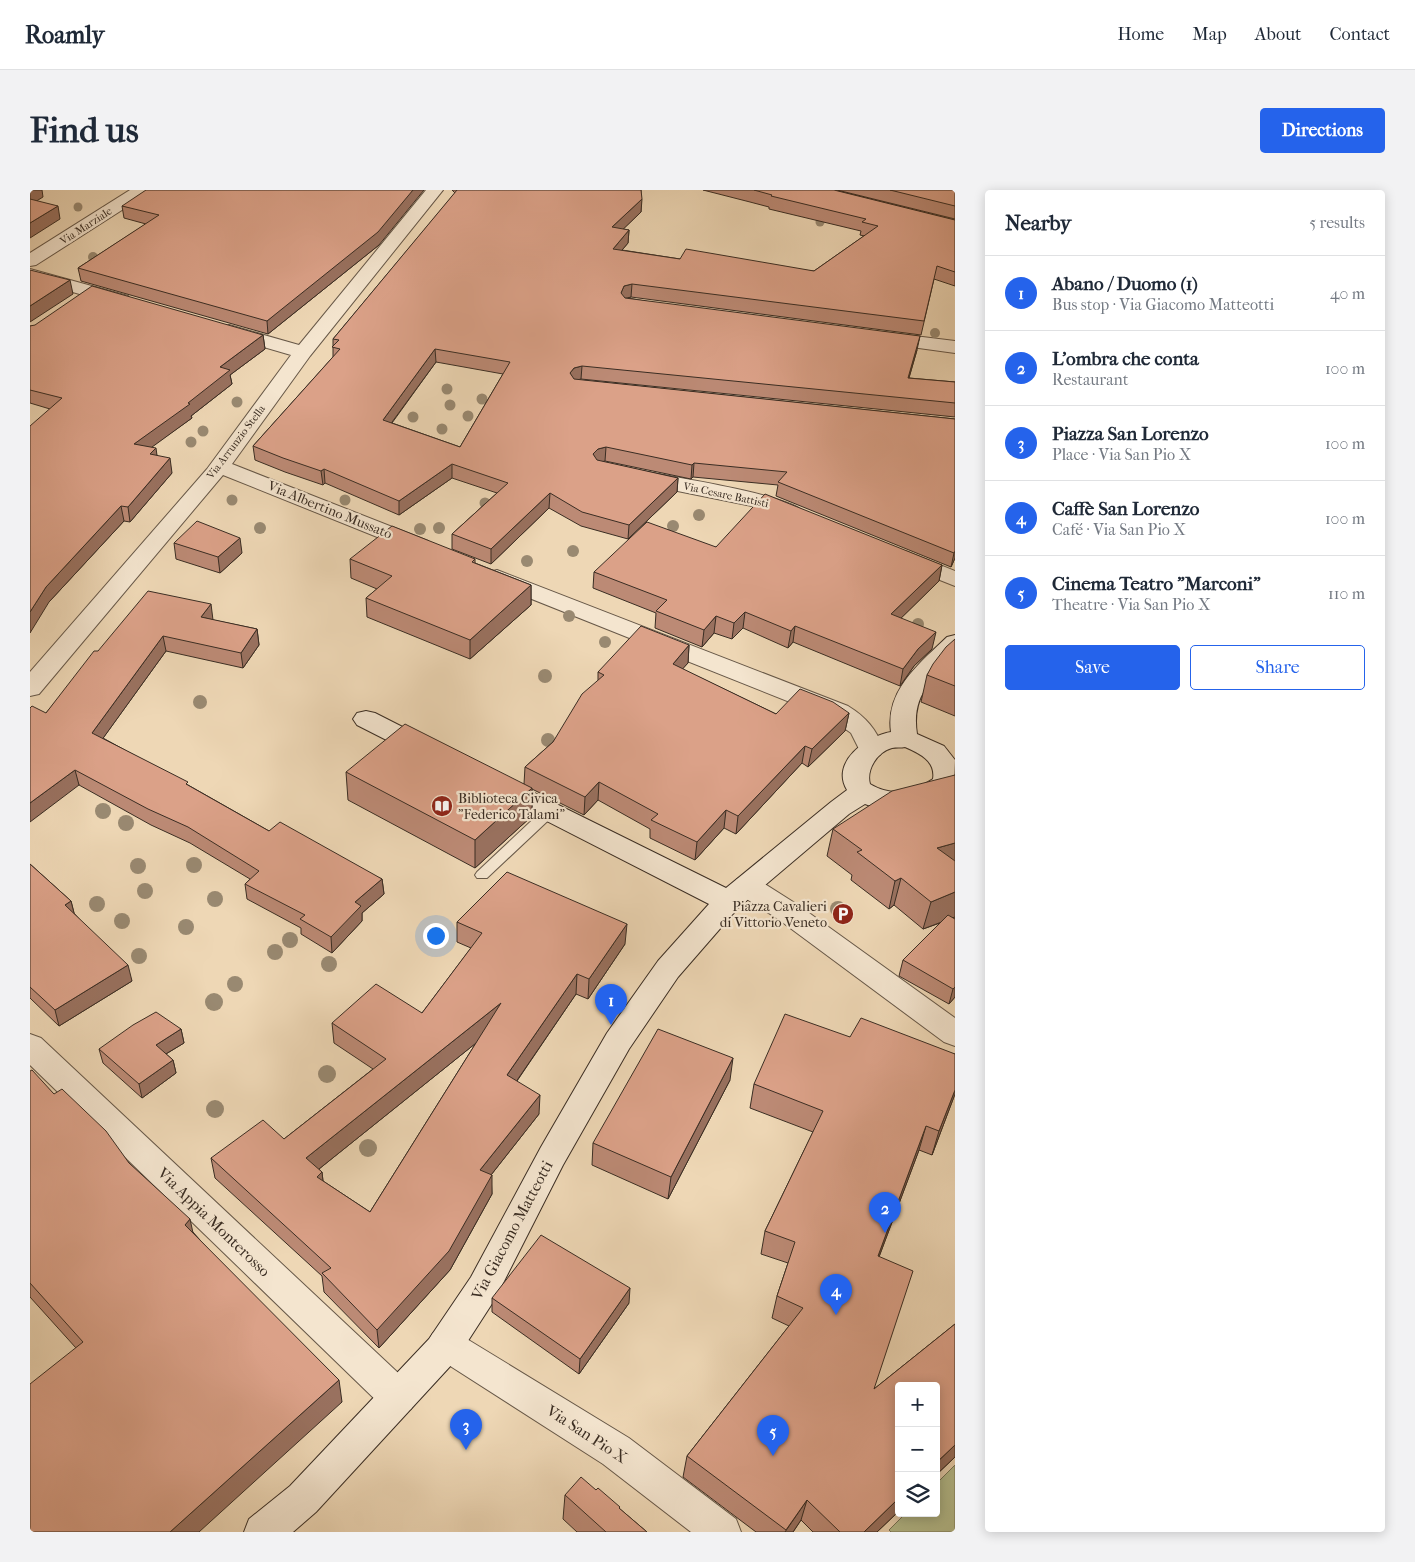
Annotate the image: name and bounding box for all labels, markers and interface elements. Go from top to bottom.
text: Roamly [25,21,104,49]
text: Home [1117,24,1164,45]
text: Map [1192,24,1227,45]
text: About [1255,24,1301,45]
text: Contact [1329,24,1390,45]
button: Directions [1260,108,1385,153]
text: Find us [30,110,139,151]
street label: Via Marziale [57,204,115,248]
text: Nearby [1005,211,1071,235]
text: 5 results [1309,213,1365,232]
text: Abano / Duomo (1) [1052,273,1198,295]
text: 1 [1018,284,1024,303]
text: 40 m [1330,284,1365,303]
text: Bus stop · Via Giacomo Matteotti [1052,295,1274,314]
text: L'ombra che conta [1052,348,1199,370]
text: 2 [1017,359,1025,378]
text: 100 m [1325,359,1365,378]
text: Restaurant [1052,370,1128,389]
street label: Via Arrunzio Stella [203,402,269,482]
text: Piazza San Lorenzo [1052,423,1209,445]
text: 3 [1018,434,1024,453]
text: 100 m [1325,434,1365,453]
text: Place · Via San Pio X [1052,445,1191,464]
street label: Via Albertino Mussato [264,477,395,543]
street label: Via Cesare Battisti [681,479,771,511]
text: Caffè San Lorenzo [1052,498,1199,520]
text: 4 [1016,509,1026,528]
text: 100 m [1325,509,1365,528]
text: Café · Via San Pio X [1052,520,1186,539]
text: Cinema Teatro "Marconi" [1052,573,1261,595]
text: 5 [1018,584,1024,603]
text: 110 m [1328,584,1365,603]
text: Theatre · Via San Pio X [1052,595,1210,614]
button: Save [1005,645,1180,690]
button: Share [1190,645,1365,690]
place label: Biblioteca Civica "Federico Talami" [458,790,565,823]
library icon: Biblioteca Civica "Federico Talami" [430,794,454,818]
place label: Piazza Cavalieri di Vittorio Veneto [720,898,827,931]
parking icon: Piazza Cavalieri di Vittorio Veneto [831,902,855,926]
your location [423,923,449,949]
pin: 1 [595,984,627,1025]
street label: Via Giacomo Matteotti [467,1157,557,1304]
street label: Via Appia Monterosso [153,1163,274,1281]
pin: 2 [869,1192,901,1233]
pin: 4 [820,1274,852,1315]
map controls [895,1382,940,1517]
button: + [895,1382,940,1427]
street label: Via San Pio X [542,1400,631,1467]
pin: 3 [450,1409,482,1450]
pin: 5 [757,1415,789,1456]
button: − [895,1427,940,1472]
button: layers [895,1472,940,1517]

